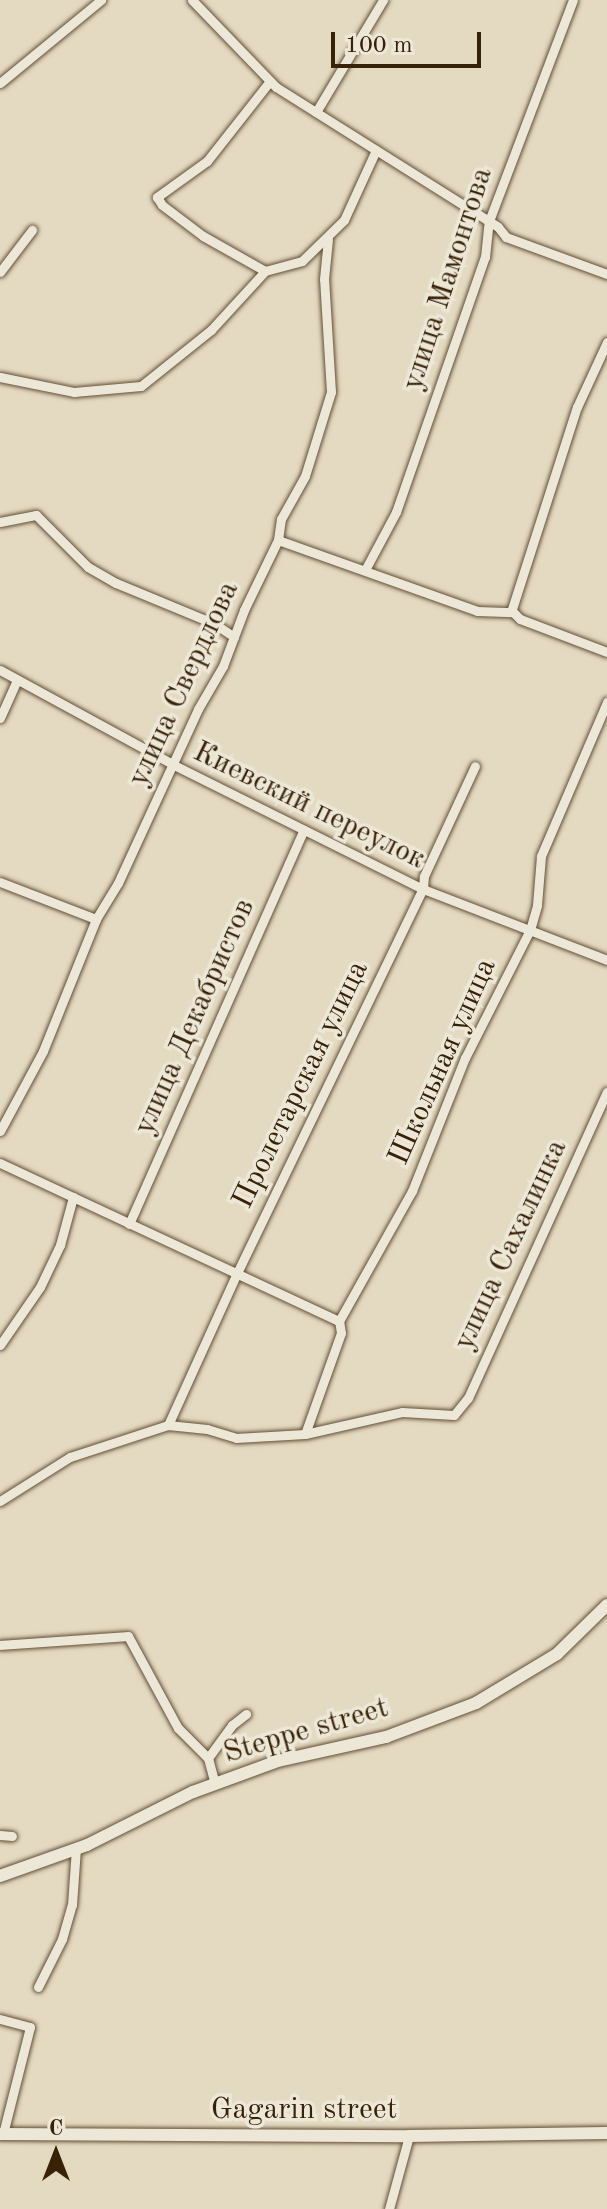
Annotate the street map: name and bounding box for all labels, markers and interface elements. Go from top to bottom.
scale bar [335,16,485,66]
text: 100 m [345,34,413,58]
street label: улица Мамонтова [395,163,501,395]
street label: улица Свердлова [121,576,247,792]
street label: Киевский переулок [187,734,431,878]
street label: улица Декабристов [127,894,263,1140]
street label: Школьная улица [381,953,505,1171]
street label: Пролетарская улица [225,955,377,1215]
street label: улица Сахалинка [446,1134,576,1356]
street label: Steppe street [219,1690,393,1772]
street label: Gagarin street [211,2092,397,2128]
north arrow [16,2113,96,2193]
text: С [49,2118,63,2140]

